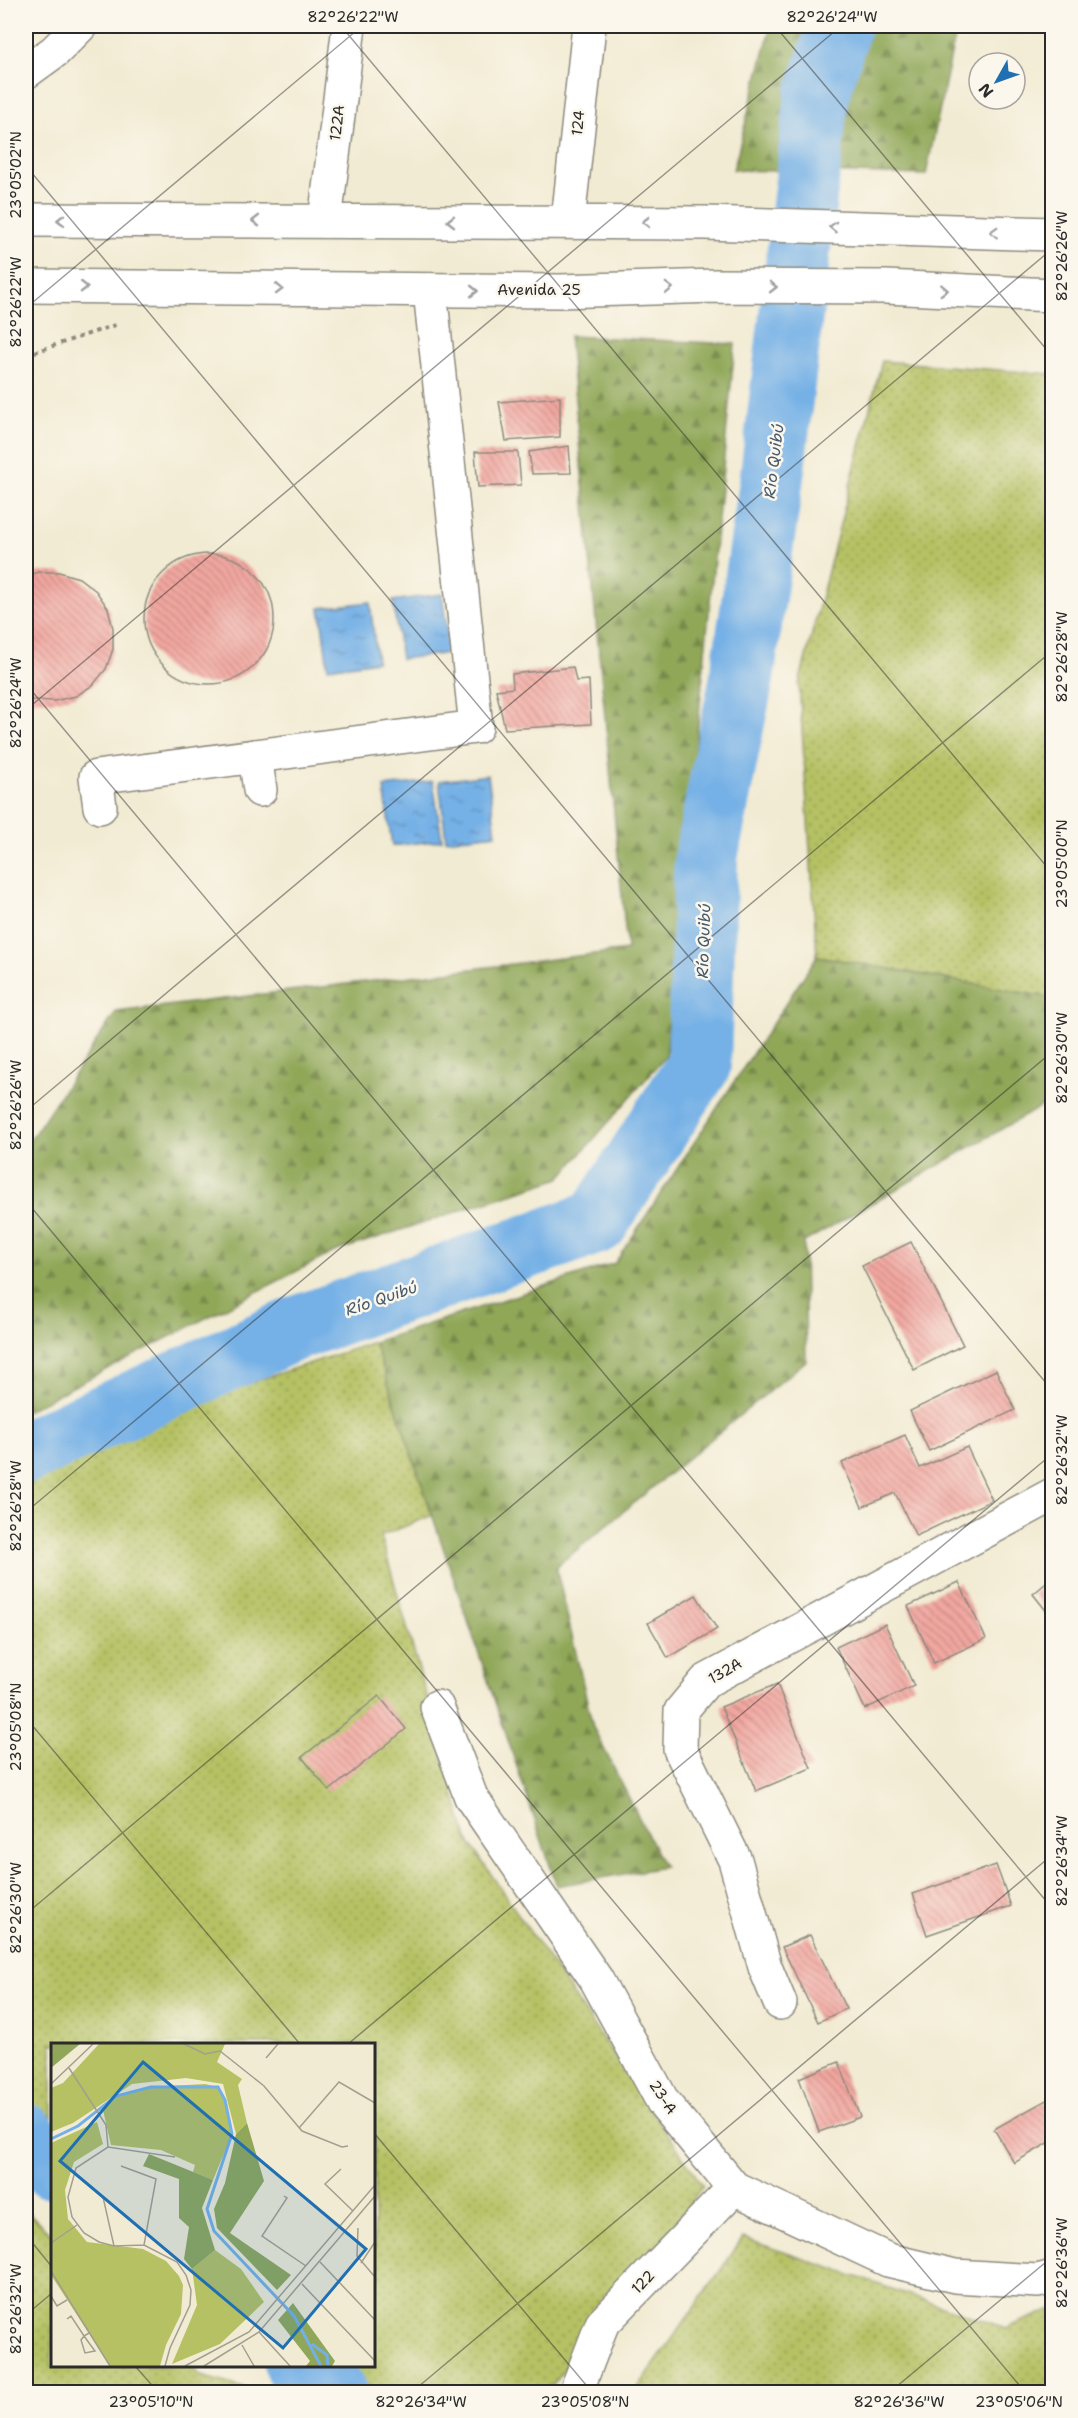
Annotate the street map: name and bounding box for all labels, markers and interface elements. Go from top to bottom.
text: 82°26'22"W [307,7,399,27]
text: 82°26'24"W [786,7,878,27]
north arrow [967,51,1027,111]
text: N [974,79,998,102]
street label: 122A [325,104,349,142]
street label: 124 [567,109,589,137]
text: 23°05'02"N [6,131,26,219]
text: 82°26'26"W [1052,211,1072,301]
one-way arrow [57,214,66,226]
one-way arrow [252,215,261,227]
one-way arrow [447,215,456,227]
one-way arrow [642,216,651,228]
one-way arrow [828,221,837,233]
one-way arrow [990,226,999,238]
text: 82°26'22"W [6,256,26,348]
street label: Avenida 25 [497,280,581,300]
one-way arrow [79,281,88,293]
one-way arrow [664,281,673,294]
one-way arrow [769,281,778,293]
one-way arrow [274,283,283,295]
one-way arrow [940,283,949,296]
one-way arrow [469,285,478,297]
water label: Río Quibú [759,423,788,499]
text: 82°26'28"W [1052,611,1072,703]
text: 82°26'24"W [6,657,26,749]
text: 23°05'00"N [1052,819,1072,909]
water label: Río Quibú [692,903,715,979]
text: 82°26'30"W [1052,1012,1072,1104]
text: 82°26'26"W [6,1060,26,1150]
water label: Río Quibú [342,1276,420,1321]
text: 82°26'32"W [1052,1414,1072,1506]
text: 82°26'28"W [6,1460,26,1552]
street label: 132A [704,1653,746,1689]
text: 23°05'08"N [6,1683,26,1771]
text: 82°26'34"W [1052,1815,1072,1907]
text: 82°26'30"W [6,1862,26,1954]
inset map [51,2043,375,2367]
street label: 23-A [645,2076,682,2118]
text: 82°26'36"W [1052,2217,1072,2309]
text: 82°26'32"W [6,2263,26,2355]
street label: 122 [627,2266,659,2298]
text: 23°05'10"N [108,2392,194,2412]
text: 82°26'34"W [375,2392,467,2412]
text: 23°05'08"N [541,2392,629,2412]
text: 82°26'36"W [853,2392,945,2412]
text: 23°05'06"N [975,2392,1063,2412]

